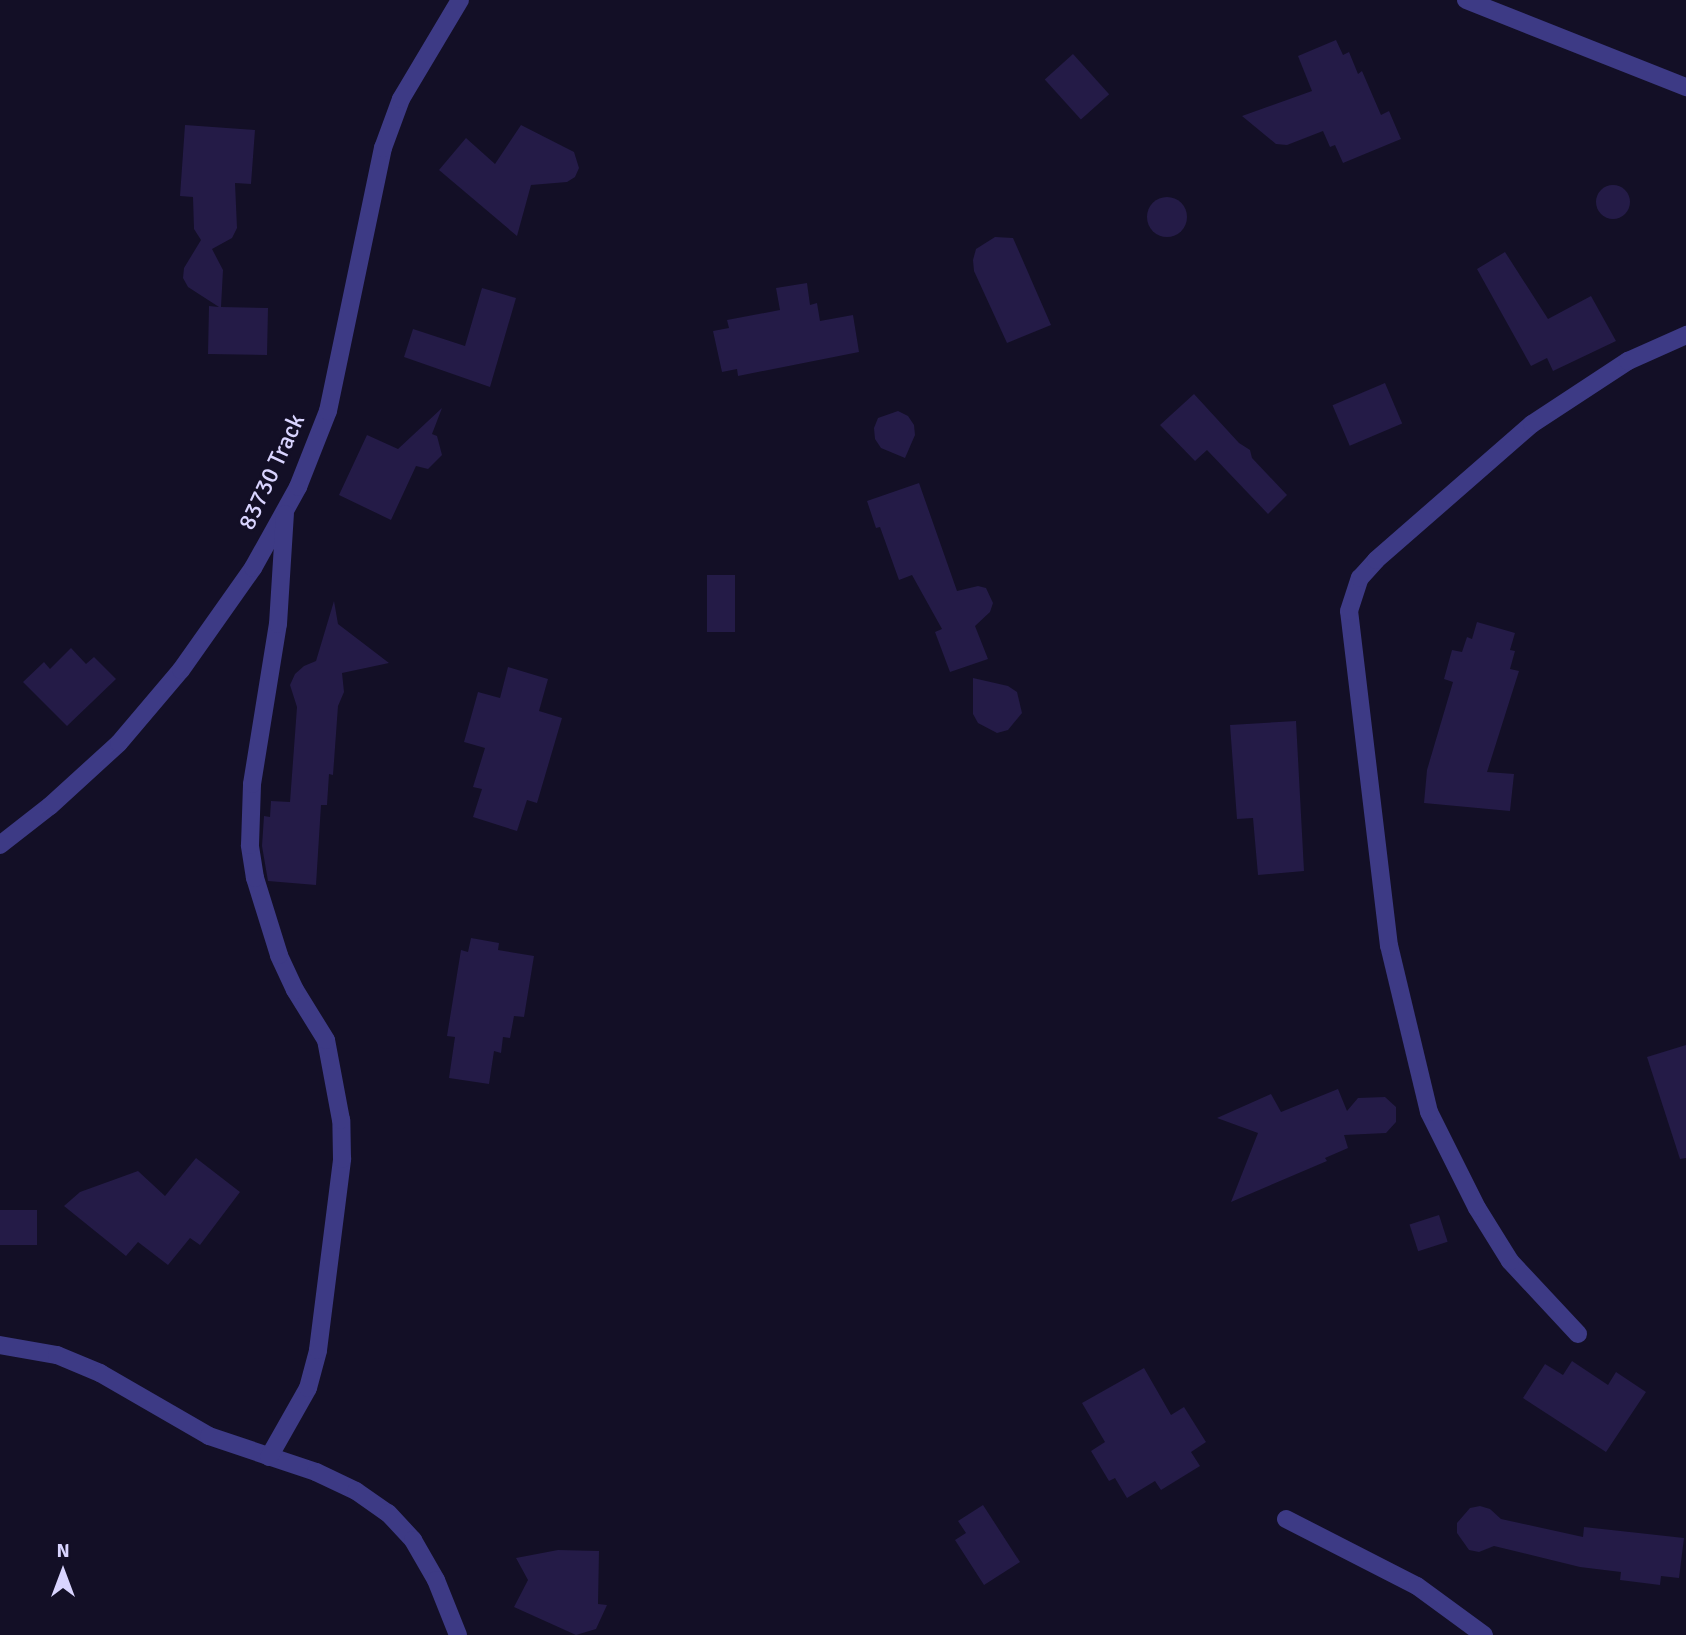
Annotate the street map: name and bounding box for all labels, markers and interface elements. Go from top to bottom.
street label: 83730 Track [233,409,311,535]
north arrow [28,1537,98,1607]
text: N [56,1539,70,1563]

